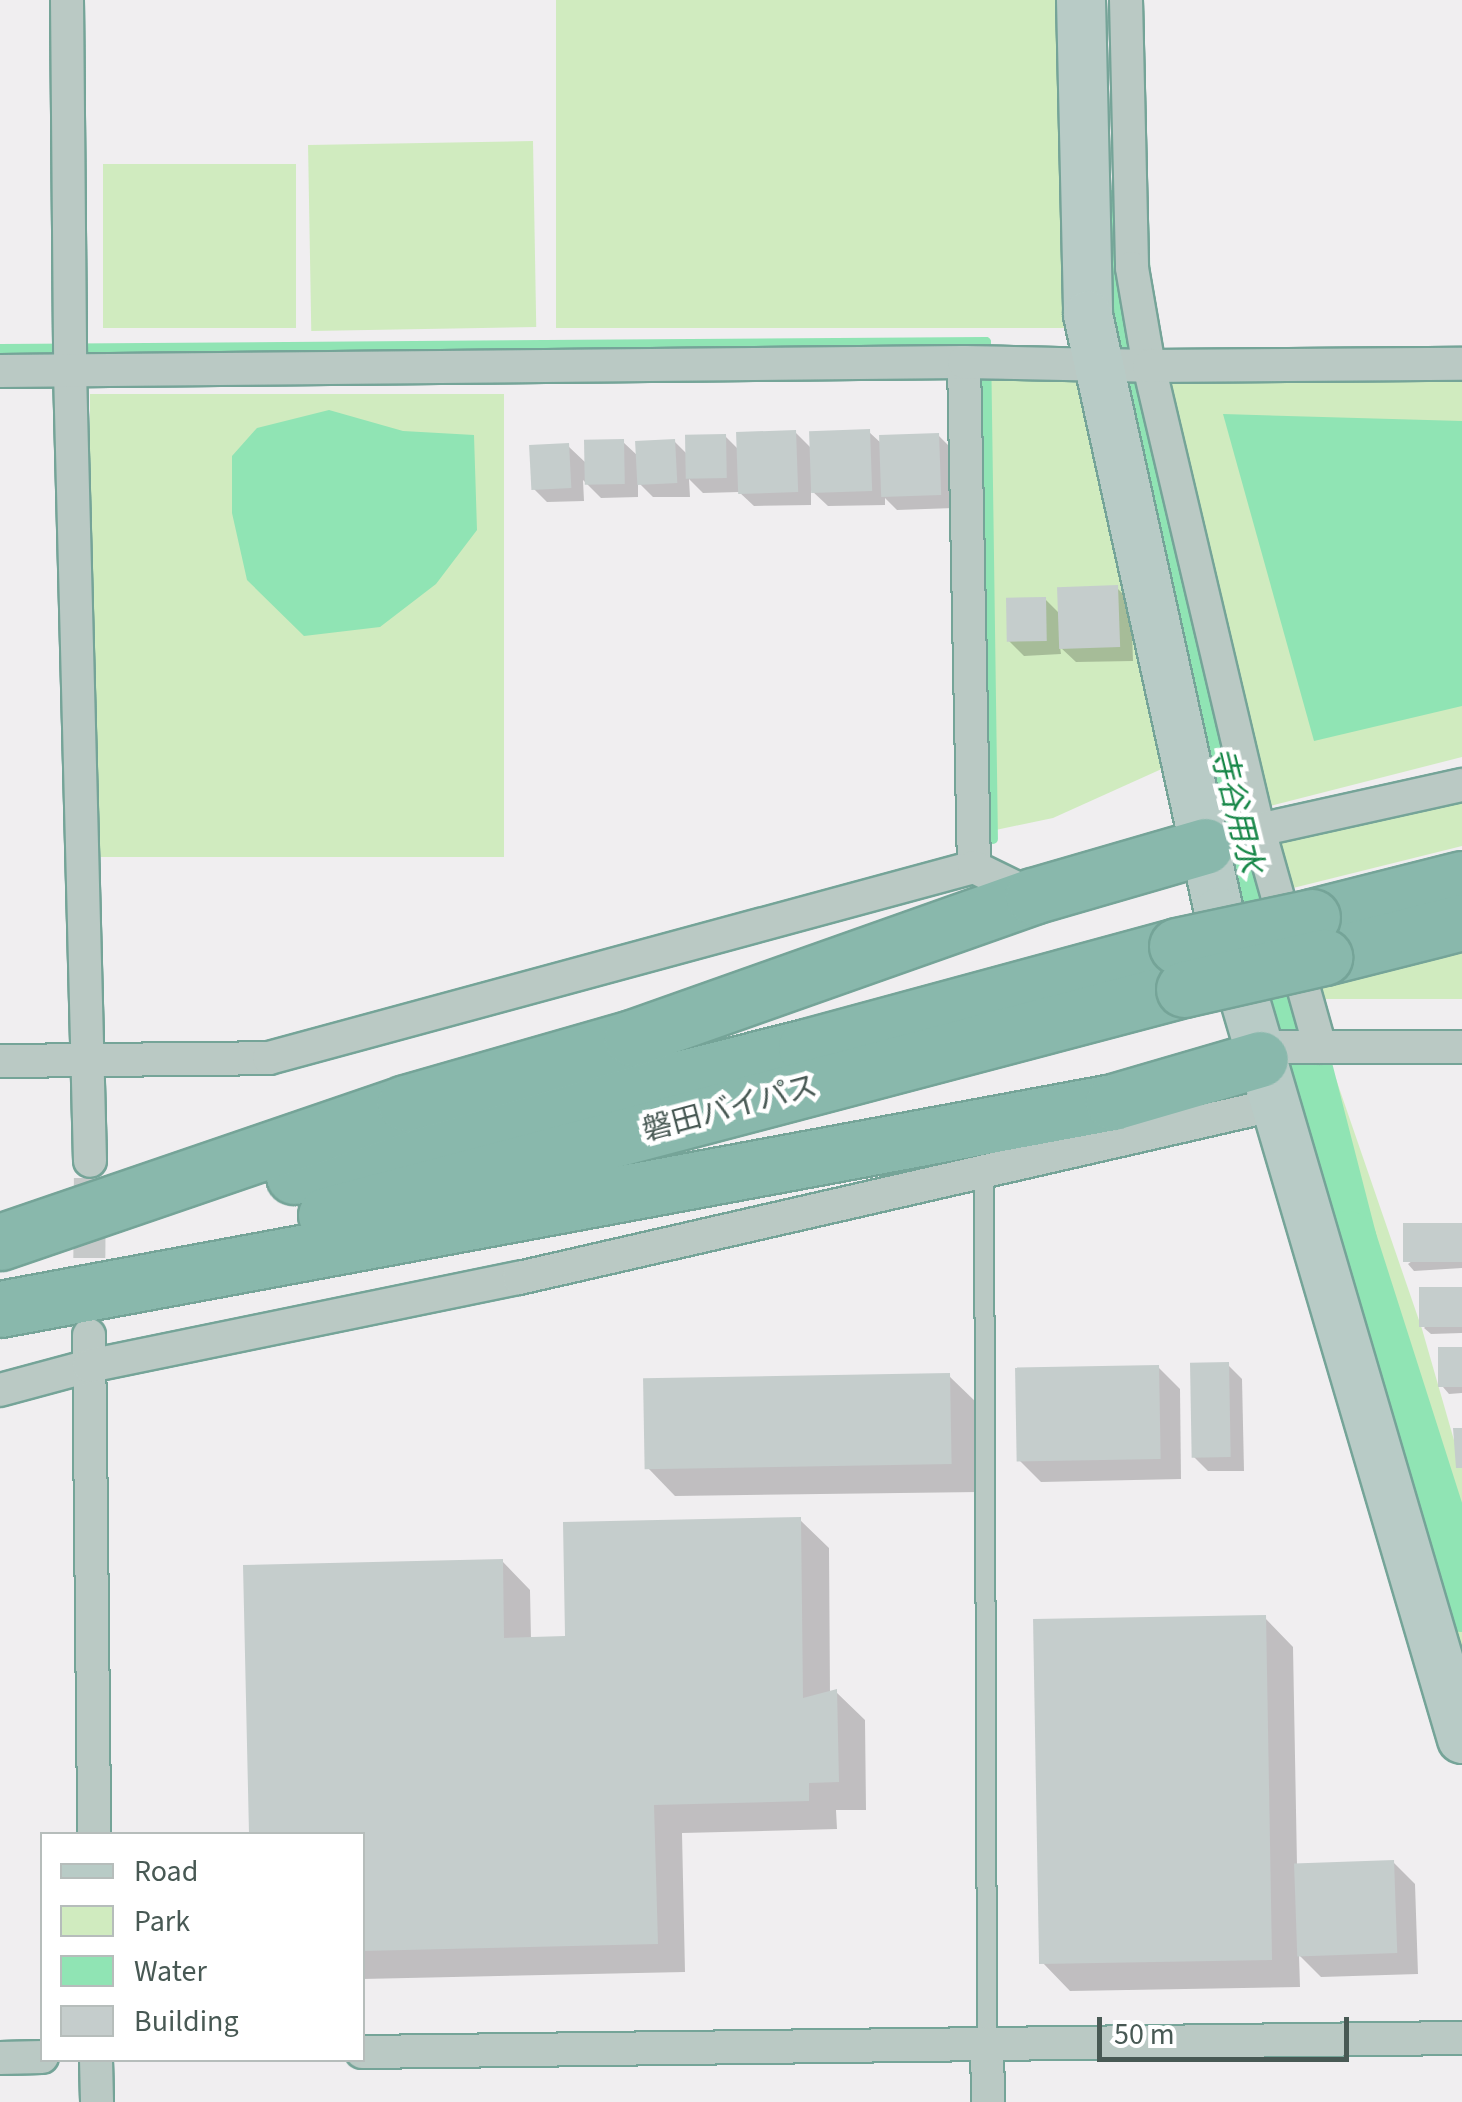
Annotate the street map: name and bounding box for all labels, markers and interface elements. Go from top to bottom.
water label: 寺谷用水 [1202,743,1270,877]
street label: 磐田バイパス [638,1068,822,1150]
legend [40,1832,365,2062]
text: Road [134,1850,198,1893]
text: Park [134,1900,190,1943]
text: Water [134,1950,207,1993]
scale bar [1102,1997,1354,2059]
text: Building [134,2000,239,2043]
text: 50 m [1114,2013,1175,2056]

